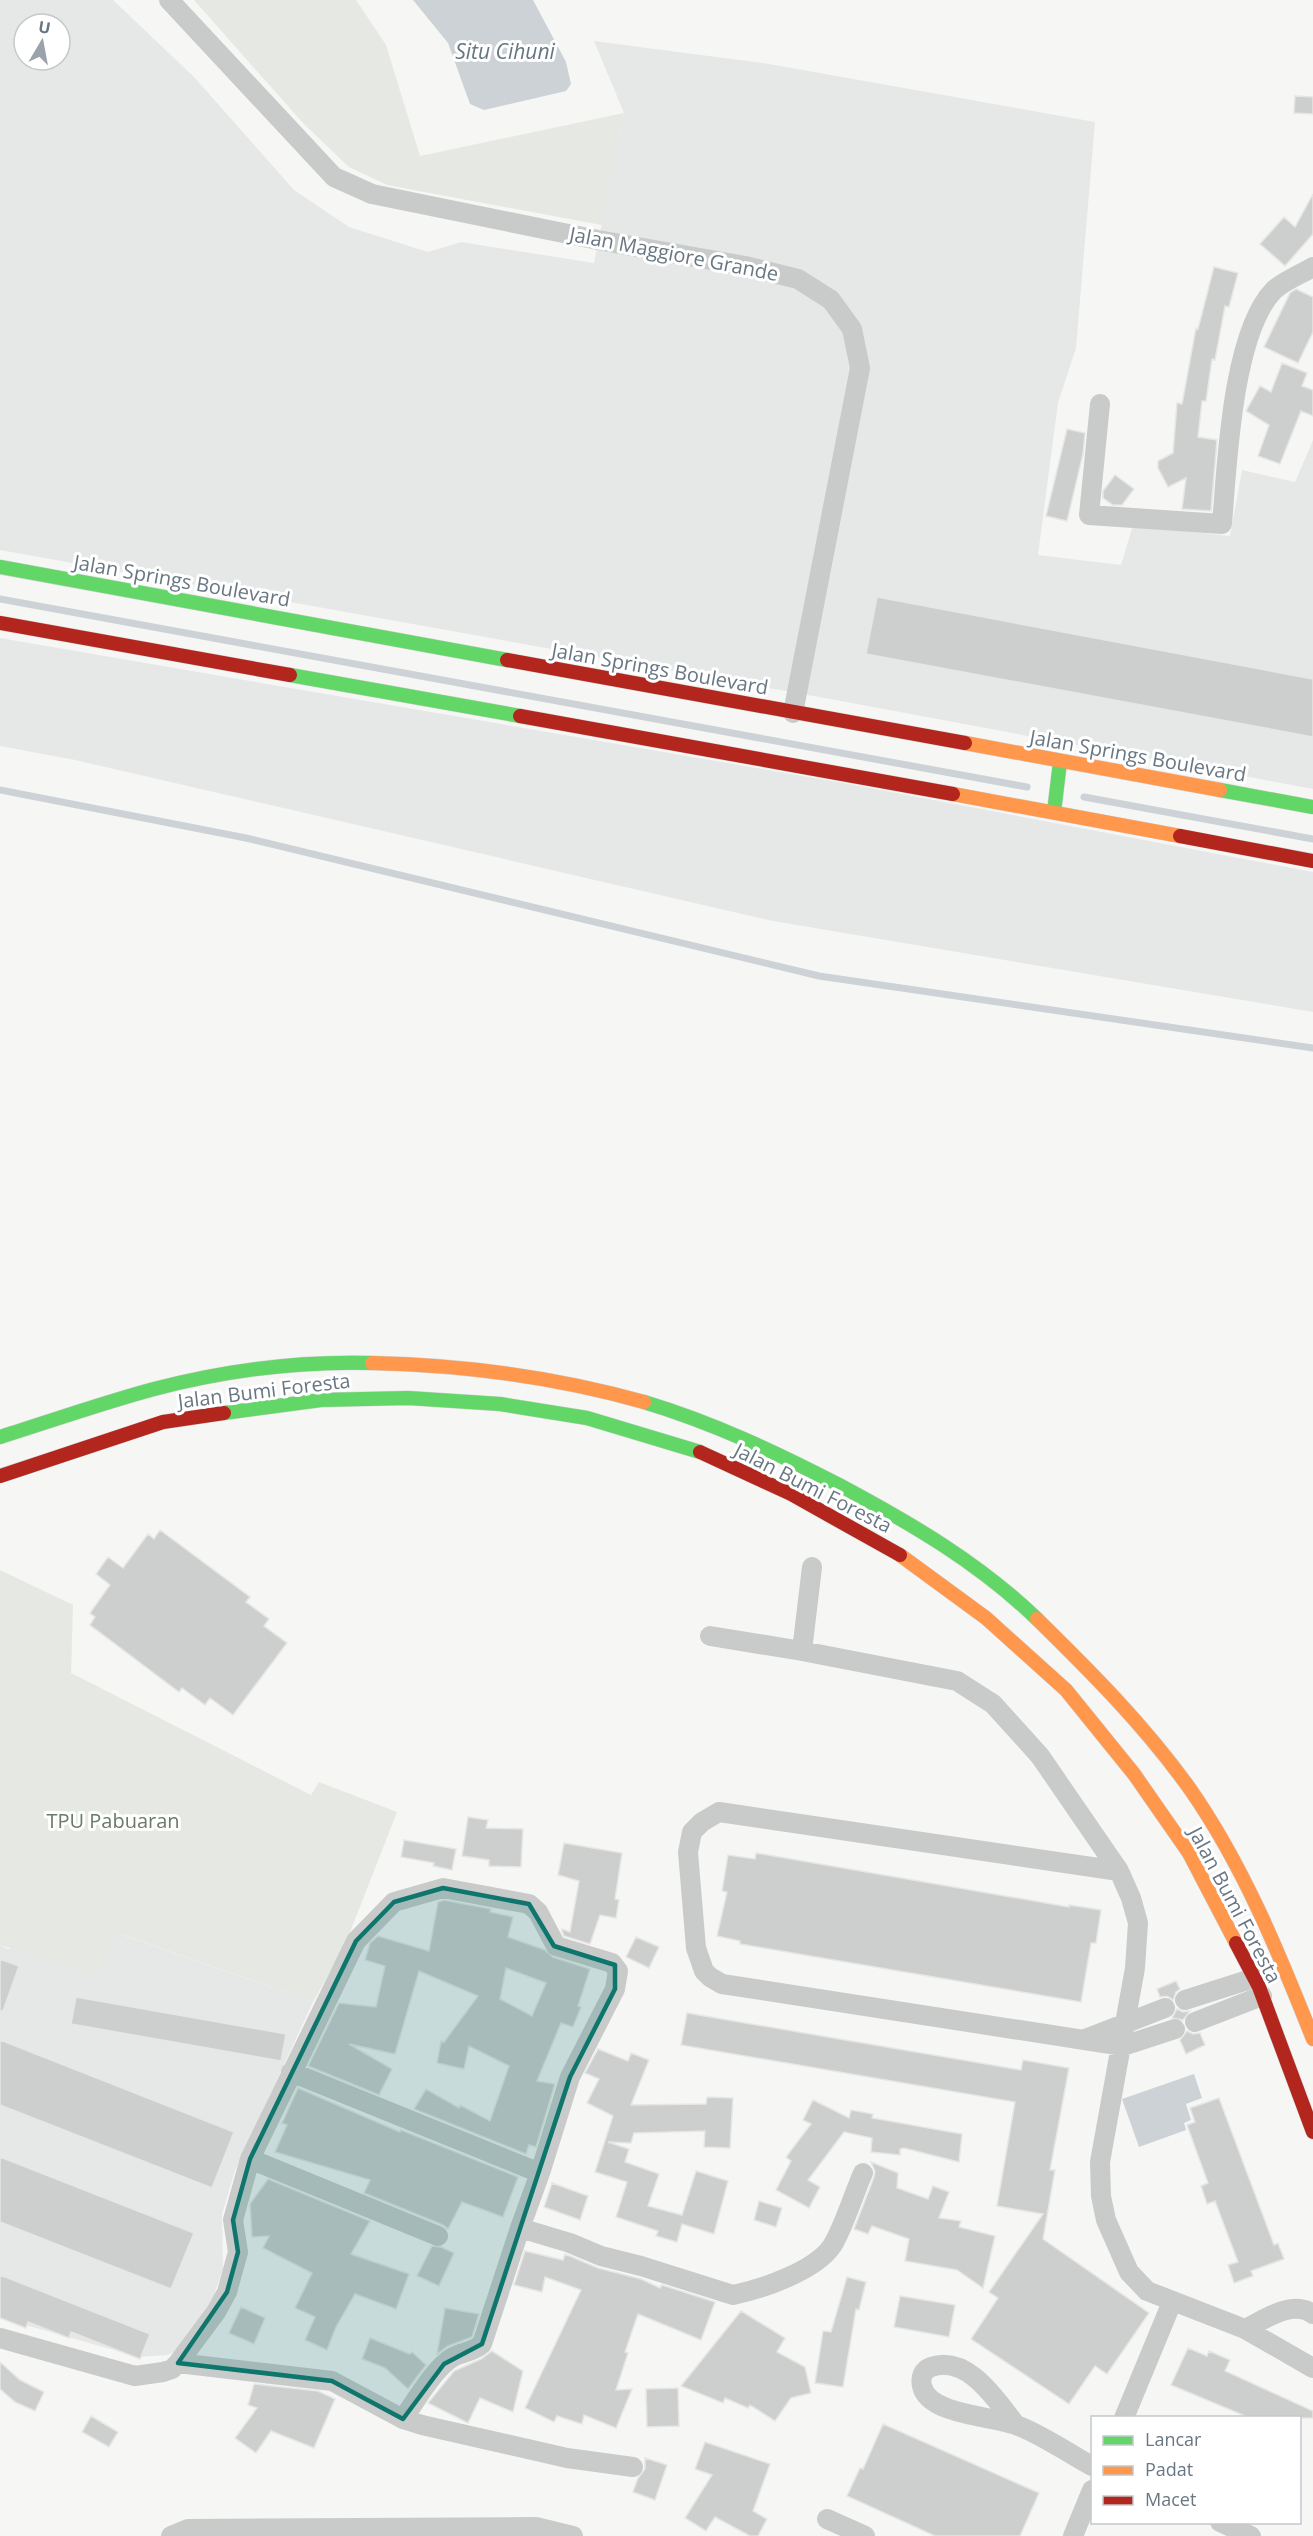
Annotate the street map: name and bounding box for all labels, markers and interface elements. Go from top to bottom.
north arrow [12,12,72,72]
text: U [37,15,52,39]
water label: Situ Cihuni [455,37,556,65]
street label: Jalan Maggiore Grande [565,220,781,287]
street label: Jalan Springs Boulevard [70,548,292,613]
street label: Jalan Springs Boulevard [548,636,770,701]
street label: Jalan Springs Boulevard [1026,723,1248,788]
street label: Jalan Bumi Foresta [174,1367,352,1415]
street label: Jalan Bumi Foresta [728,1435,897,1539]
park label: TPU Pabuaran [46,1807,180,1834]
street label: Jalan Bumi Foresta [1182,1820,1288,1988]
legend [1091,2416,1301,2524]
text: Lancar [1145,2427,1202,2451]
text: Padat [1145,2457,1193,2481]
text: Macet [1145,2487,1196,2511]

